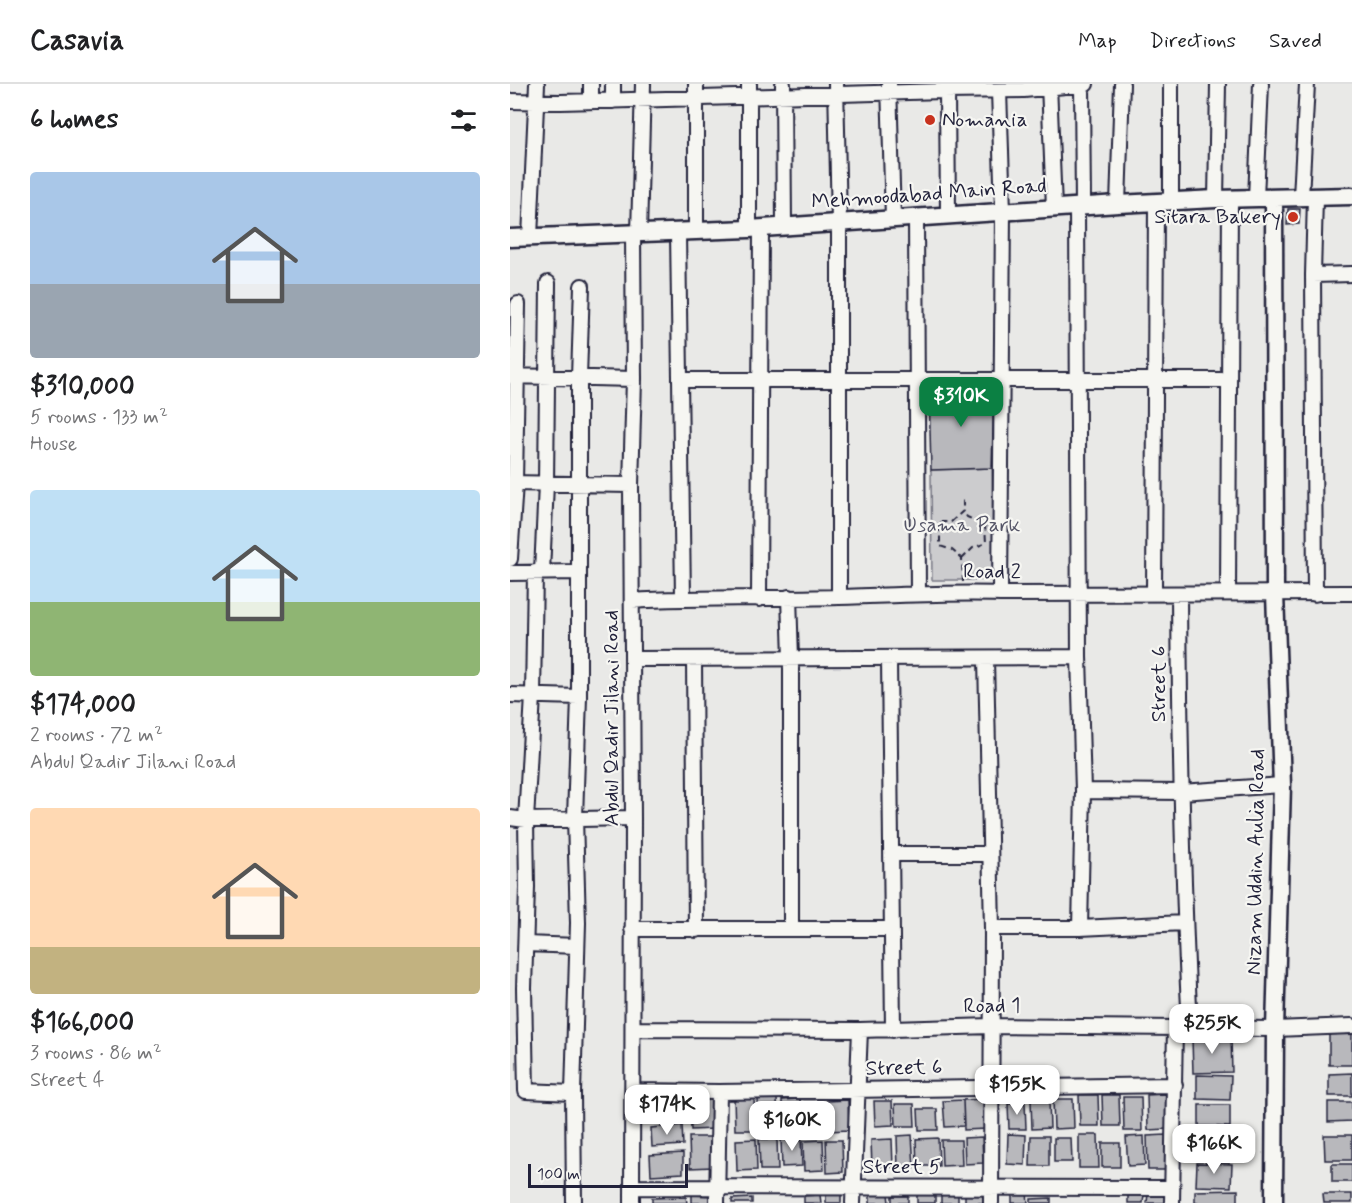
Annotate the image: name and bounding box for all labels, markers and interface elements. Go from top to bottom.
text: Casavia [30,23,124,60]
text: Map [1078,27,1117,55]
text: Directions [1150,27,1236,55]
text: Saved [1269,27,1322,55]
text: 6 homes [30,103,118,137]
icon: filters [447,104,480,137]
place label: Nomania [942,106,1027,134]
marker: Nomania [923,113,937,127]
street label: Mehmoodabad Main Road [810,172,1048,216]
place label: Sitara Bakery [1154,203,1281,231]
marker: Sitara Bakery [1286,210,1300,224]
icon: home [201,211,309,319]
text: $310,000 [30,370,135,404]
pin: $310K [919,377,1003,428]
text: $310K [933,383,989,410]
text: 5 rooms · 133 m² [30,404,168,431]
text: House [30,431,77,458]
park label: Usama Park [904,511,1021,539]
icon: home [201,529,309,637]
street label: Road 2 [963,557,1021,587]
street label: Abdul Qadir Jilani Road [598,610,626,826]
street label: Street 6 [1145,646,1173,722]
text: $174,000 [30,688,136,722]
text: 2 rooms · 72 m² [30,722,163,749]
text: Abdul Qadir Jilani Road [30,749,236,776]
street label: Nizam Uddin Aulia Road [1240,749,1272,975]
icon: home [201,847,309,955]
street label: Road 1 [963,992,1021,1020]
pin: $255K [1170,1004,1254,1055]
text: $166,000 [30,1006,134,1040]
text: $255K [1183,1010,1241,1037]
text: 3 rooms · 86 m² [30,1040,162,1067]
street label: Street 6 [865,1053,943,1083]
pin: $155K [975,1065,1059,1116]
text: Street 4 [30,1067,104,1094]
text: $155K [989,1071,1045,1098]
pin: $174K [625,1085,709,1136]
text: $174K [639,1091,695,1118]
pin: $160K [750,1101,834,1152]
text: $160K [763,1107,821,1134]
pin: $166K [1172,1124,1256,1175]
text: $166K [1186,1130,1242,1157]
street label: Street 5 [863,1153,941,1181]
scale bar [528,1161,688,1188]
text: 100 m [537,1164,580,1185]

